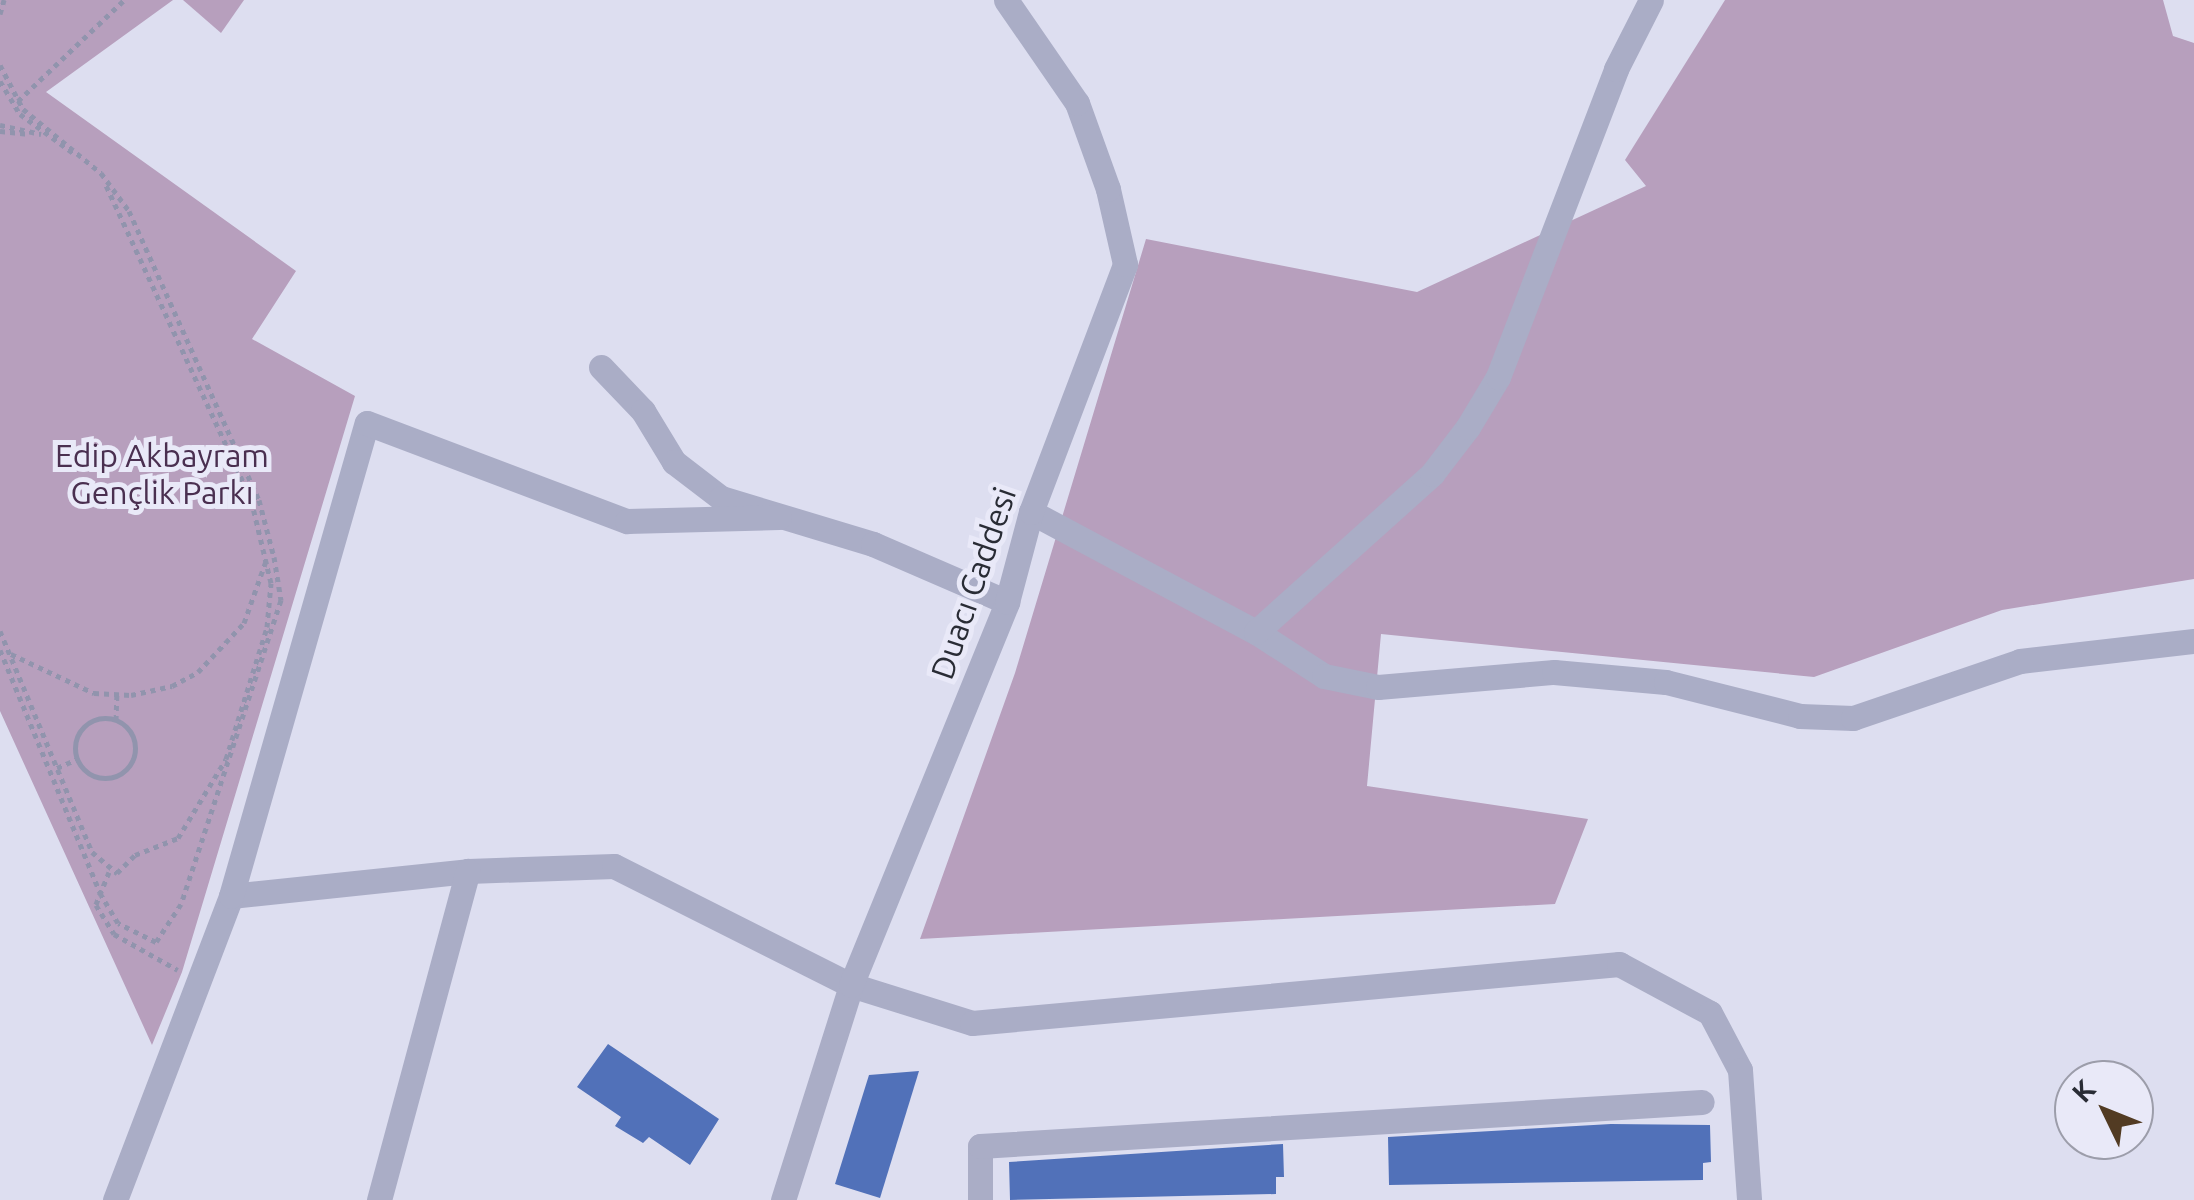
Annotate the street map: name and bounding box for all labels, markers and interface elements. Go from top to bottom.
park label: Edip Akbayram Gençlik Parkı [55,437,269,512]
street label: Duacı Caddesi [922,482,1024,684]
north arrow [2054,1060,2154,1160]
text: K [2065,1073,2101,1108]

